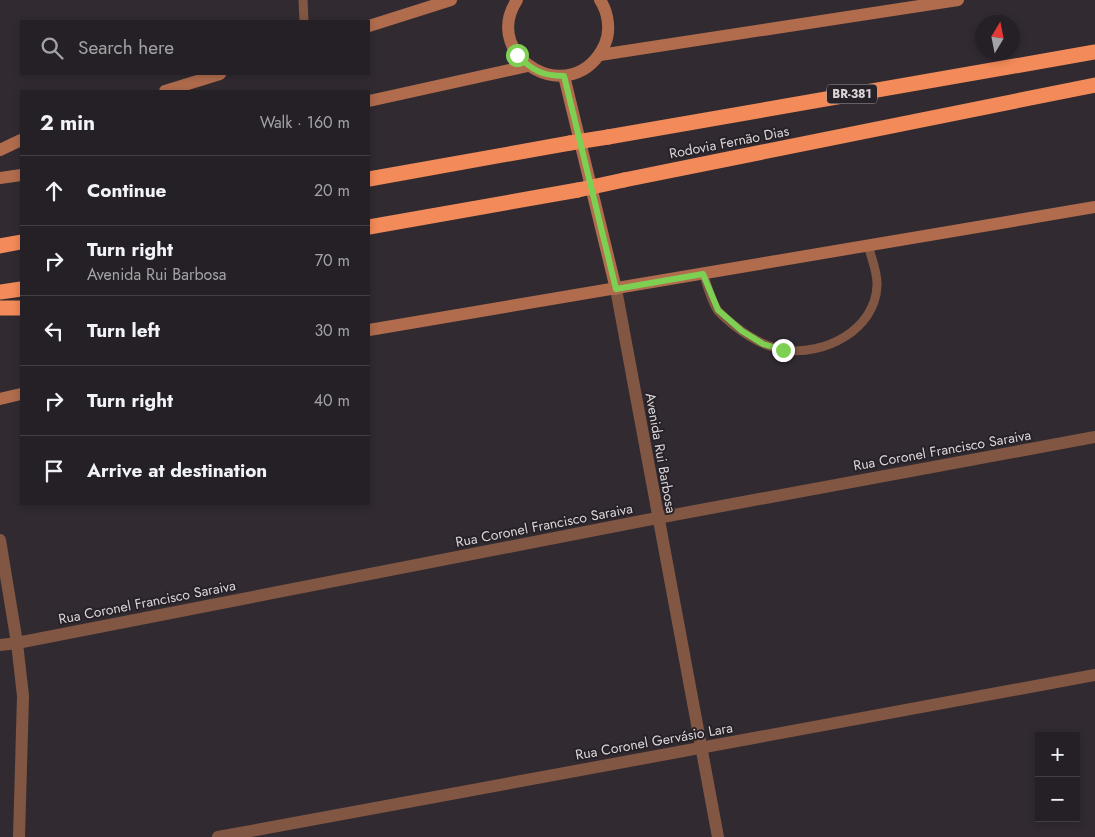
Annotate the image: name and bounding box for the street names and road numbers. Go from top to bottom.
road number: BR-381 [827,85,877,104]
street label: Rodovia Fernão Dias [667,121,791,163]
street label: Avenida Rui Barbosa [641,391,681,515]
street label: Rua Coronel Francisco Saraiva [852,425,1032,475]
street label: Rua Coronel Francisco Saraiva [454,498,634,552]
street label: Rua Coronel Francisco Saraiva [57,575,237,629]
street label: Rua Coronel Gervásio Lara [574,717,734,765]

